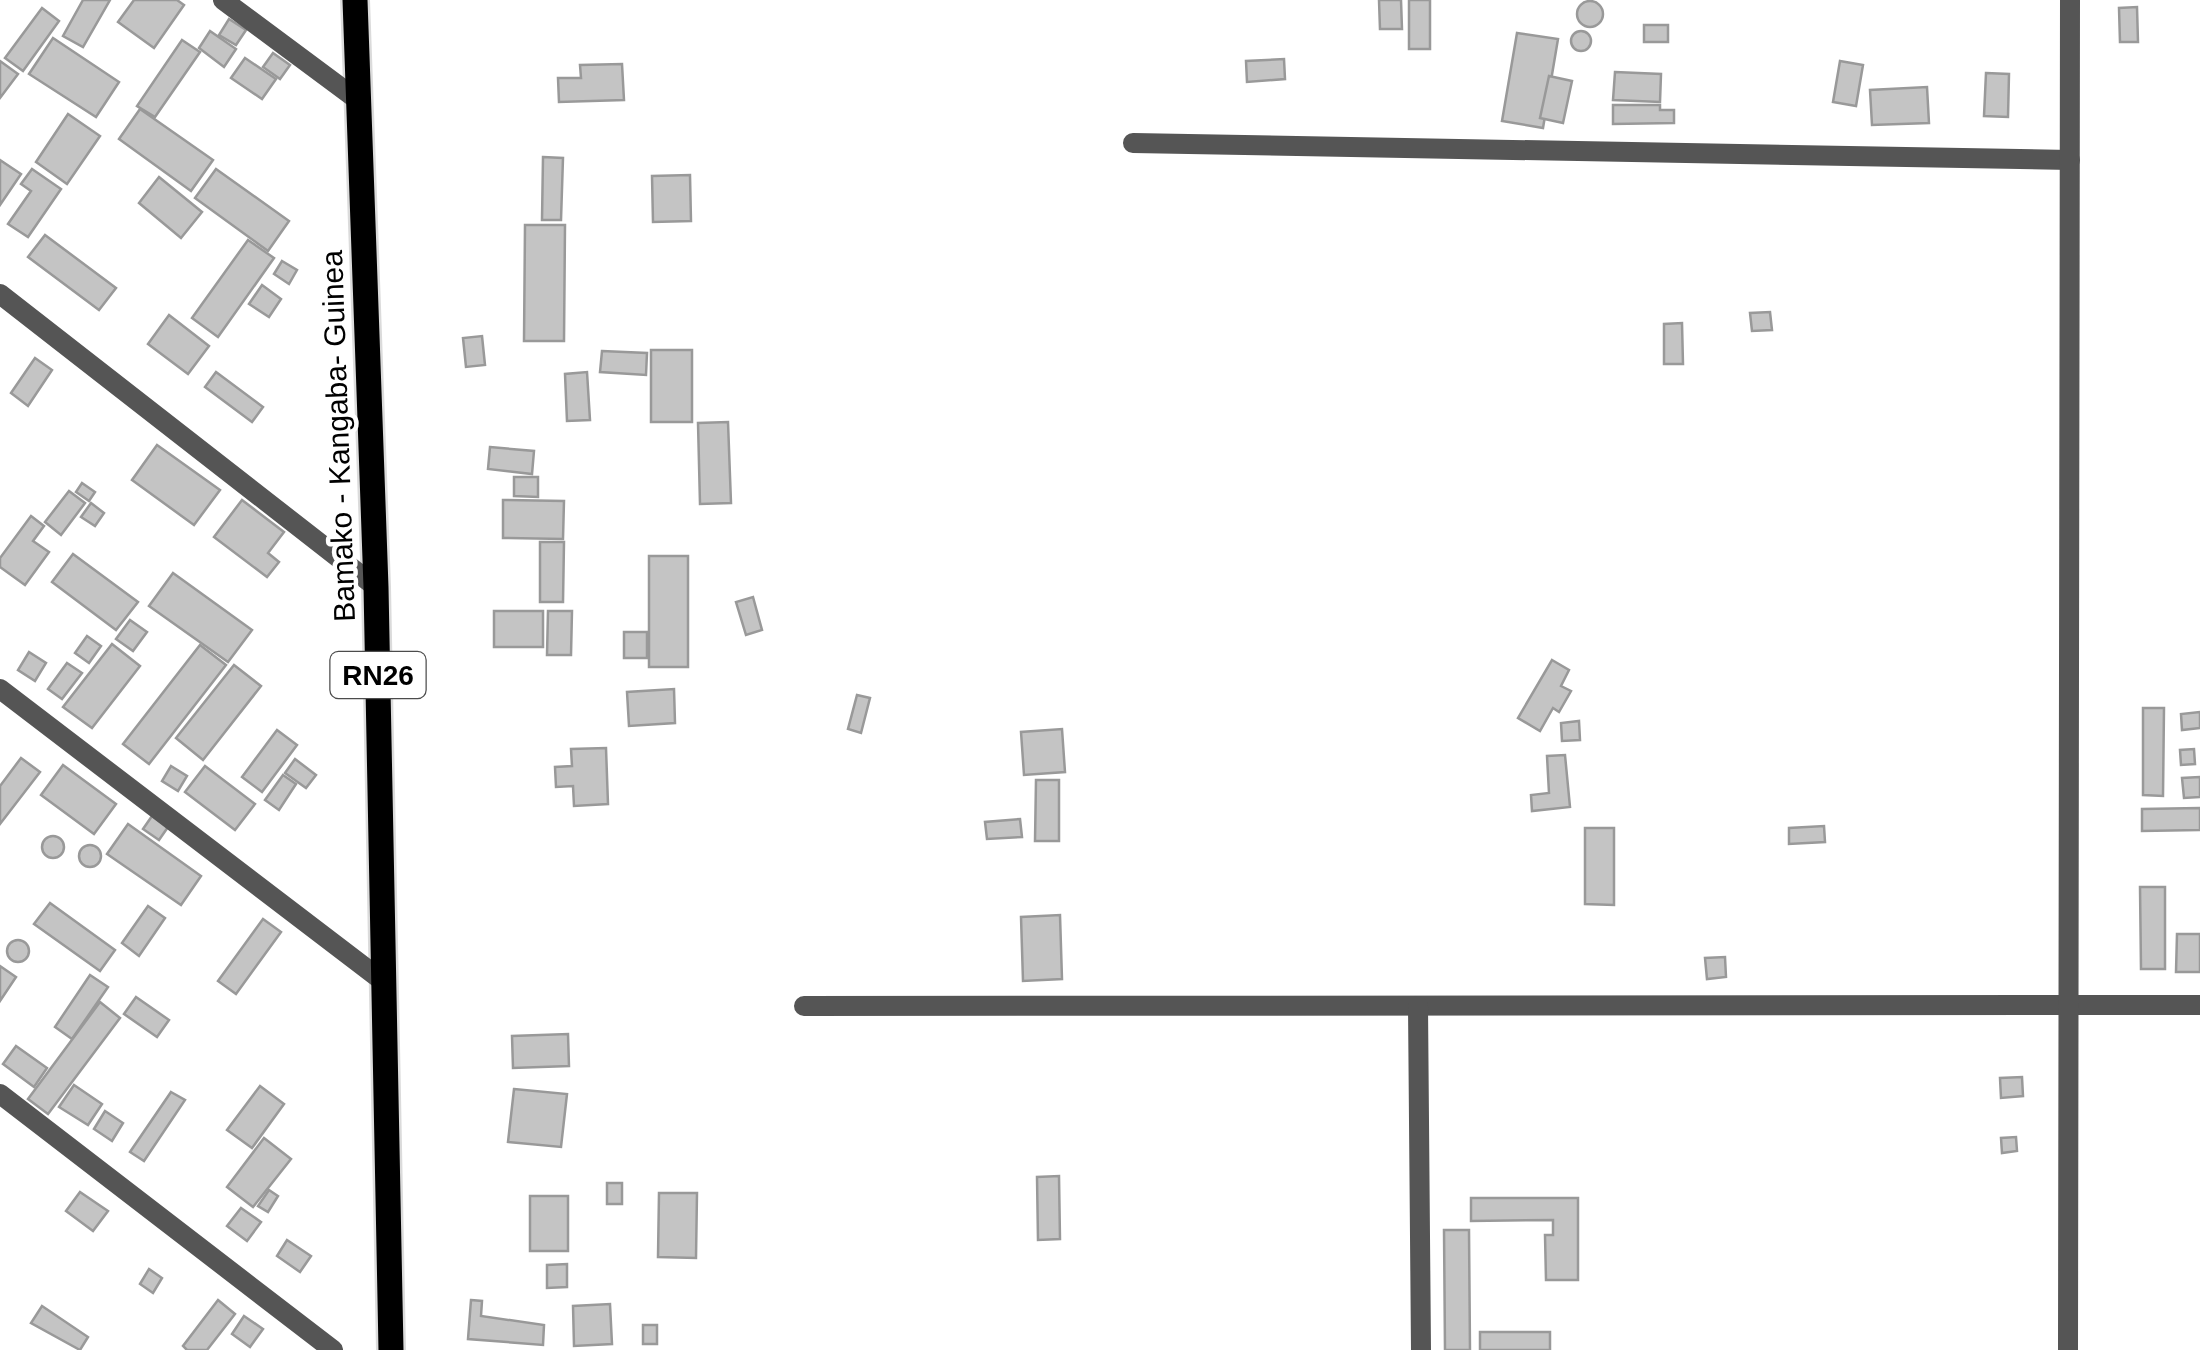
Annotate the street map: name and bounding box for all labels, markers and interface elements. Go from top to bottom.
street label: Bamako - Kangaba- Guinea [315,249,361,622]
road number: RN26 [330,652,426,698]

